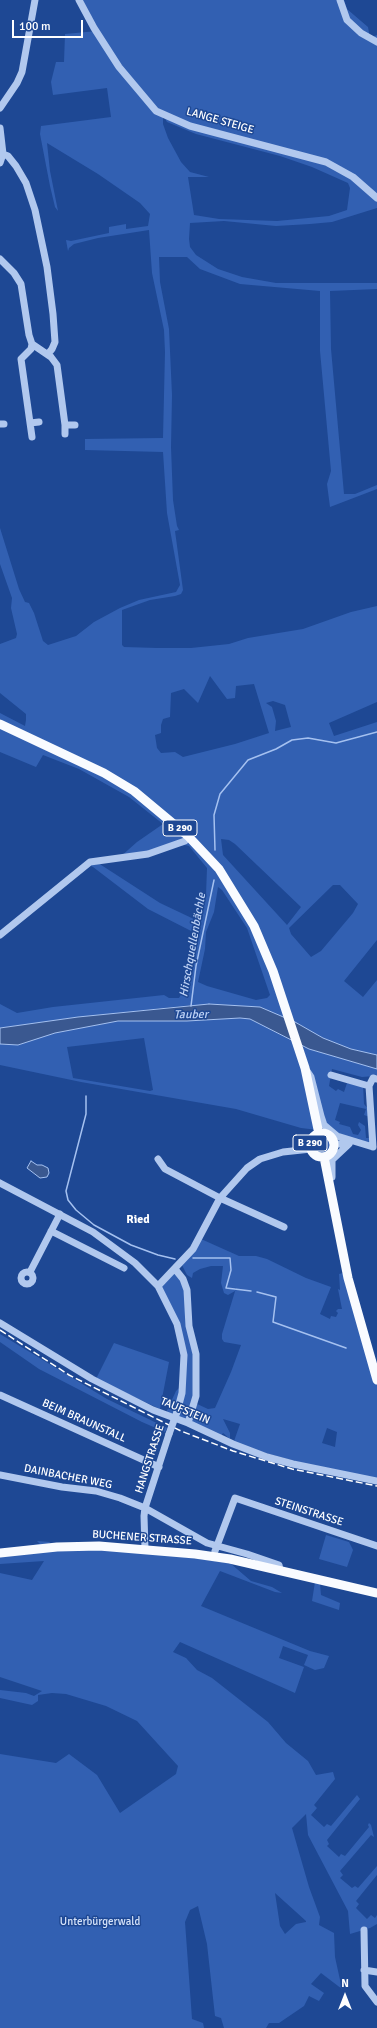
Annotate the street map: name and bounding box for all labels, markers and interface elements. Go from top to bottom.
scale bar [14,12,85,38]
text: 100 m [19,19,51,34]
street label: LANGE STEIGE [185,105,255,137]
road number: B 290 [163,820,197,836]
water label: Hirschquellenbächle [177,892,209,998]
water label: Tauber [174,1008,208,1022]
road number: B 290 [293,1135,327,1151]
district label: Ried [126,1213,150,1227]
street label: TAUFSTEIN [158,1395,212,1427]
street label: BEIM BRAUNSTALL [40,1397,128,1445]
street label: HANGSTRASSE [133,1423,167,1495]
street label: DAINBACHER WEG [23,1462,113,1492]
street label: STEINSTRASSE [273,1495,345,1529]
street label: BUCHENER STRASSE [92,1528,192,1548]
park label: Unterbürgerwald [60,1915,140,1929]
north arrow [325,1976,365,2016]
text: N [341,1977,349,1990]

